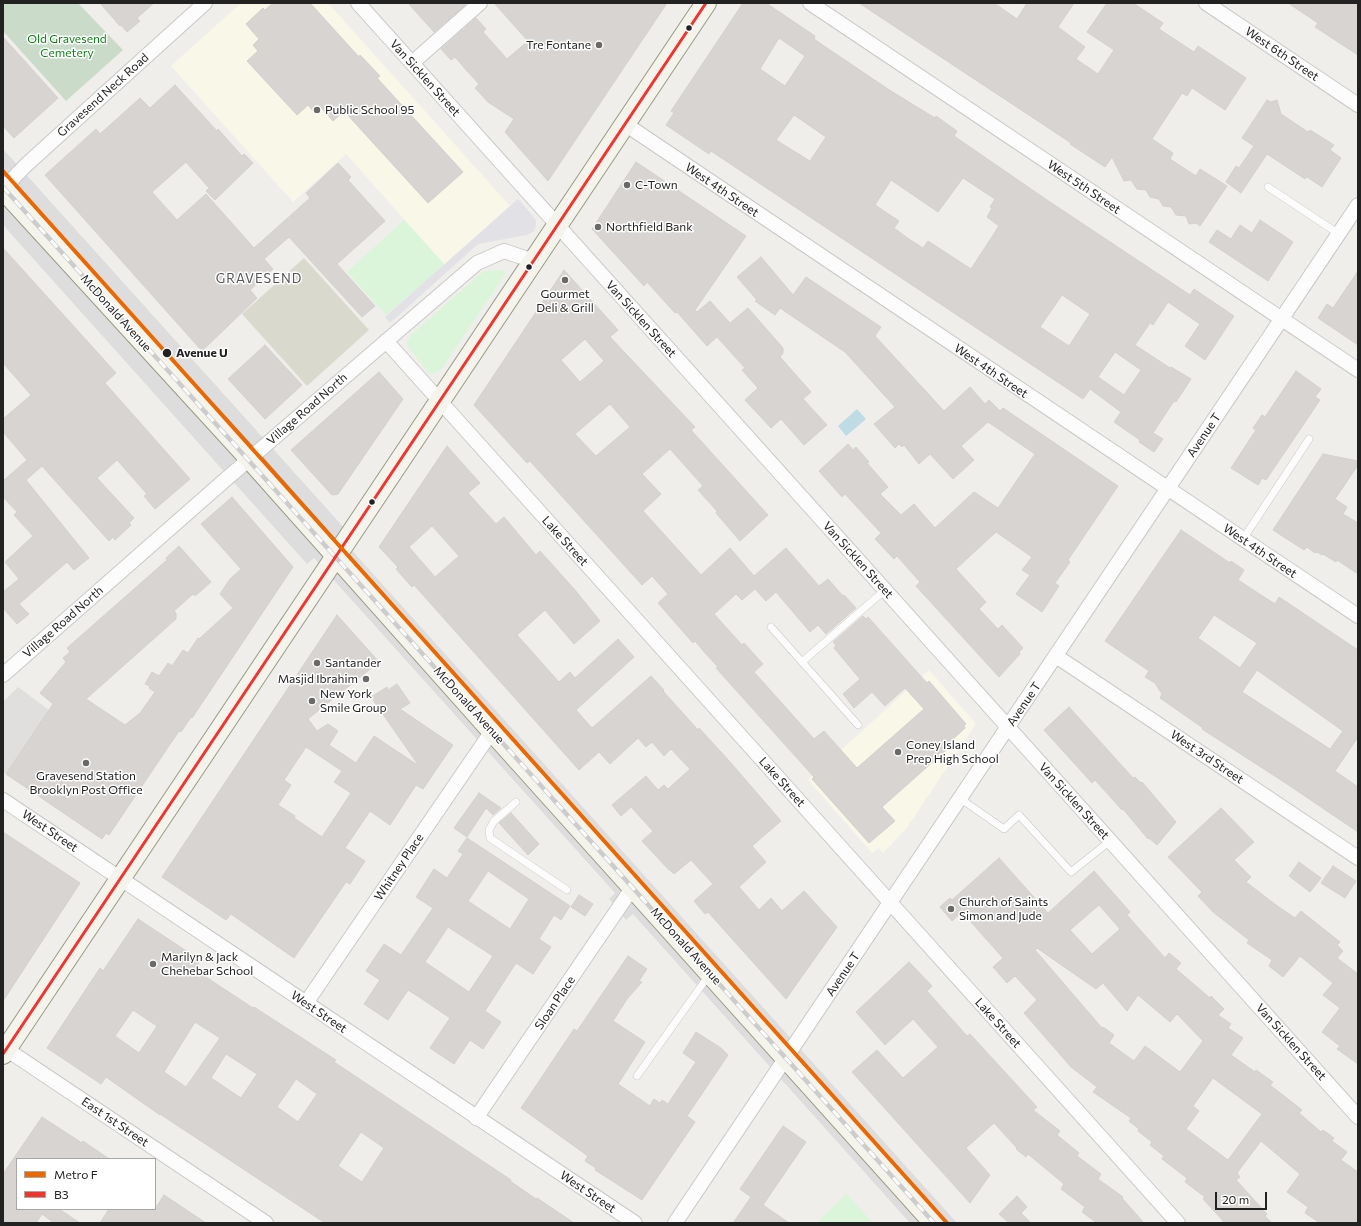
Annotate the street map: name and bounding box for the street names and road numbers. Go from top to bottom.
street label: West 6th Street [1242,24,1322,84]
street label: Van Sicklen Street [387,37,463,119]
street label: Gravesend Neck Road [54,50,152,140]
street label: West 5th Street [1045,157,1123,217]
street label: West 4th Street [682,160,762,220]
street label: McDonald Avenue [78,271,154,355]
street label: Van Sicklen Street [603,278,679,360]
street label: West 4th Street [951,341,1031,401]
street label: Village Road North [264,370,350,448]
street label: Avenue T [1184,410,1224,460]
street label: Lake Street [539,513,591,569]
street label: Van Sicklen Street [820,519,896,601]
street label: West 4th Street [1220,521,1300,581]
street label: Village Road North [20,583,106,661]
street label: McDonald Avenue [431,663,507,747]
street label: Avenue T [1004,679,1044,729]
street label: West 3rd Street [1168,727,1246,787]
street label: Lake Street [756,754,808,810]
street label: Van Sicklen Street [1036,760,1112,842]
street label: West Street [19,807,81,855]
street label: Whitney Place [371,831,427,903]
street label: McDonald Avenue [648,904,724,988]
street label: Avenue T [823,949,863,999]
street label: Sloan Place [532,973,578,1033]
street label: West Street [288,988,350,1036]
street label: Lake Street [972,995,1024,1051]
street label: Van Sicklen Street [1253,1001,1329,1083]
street label: East 1st Street [79,1094,151,1150]
street label: West Street [557,1168,619,1216]

